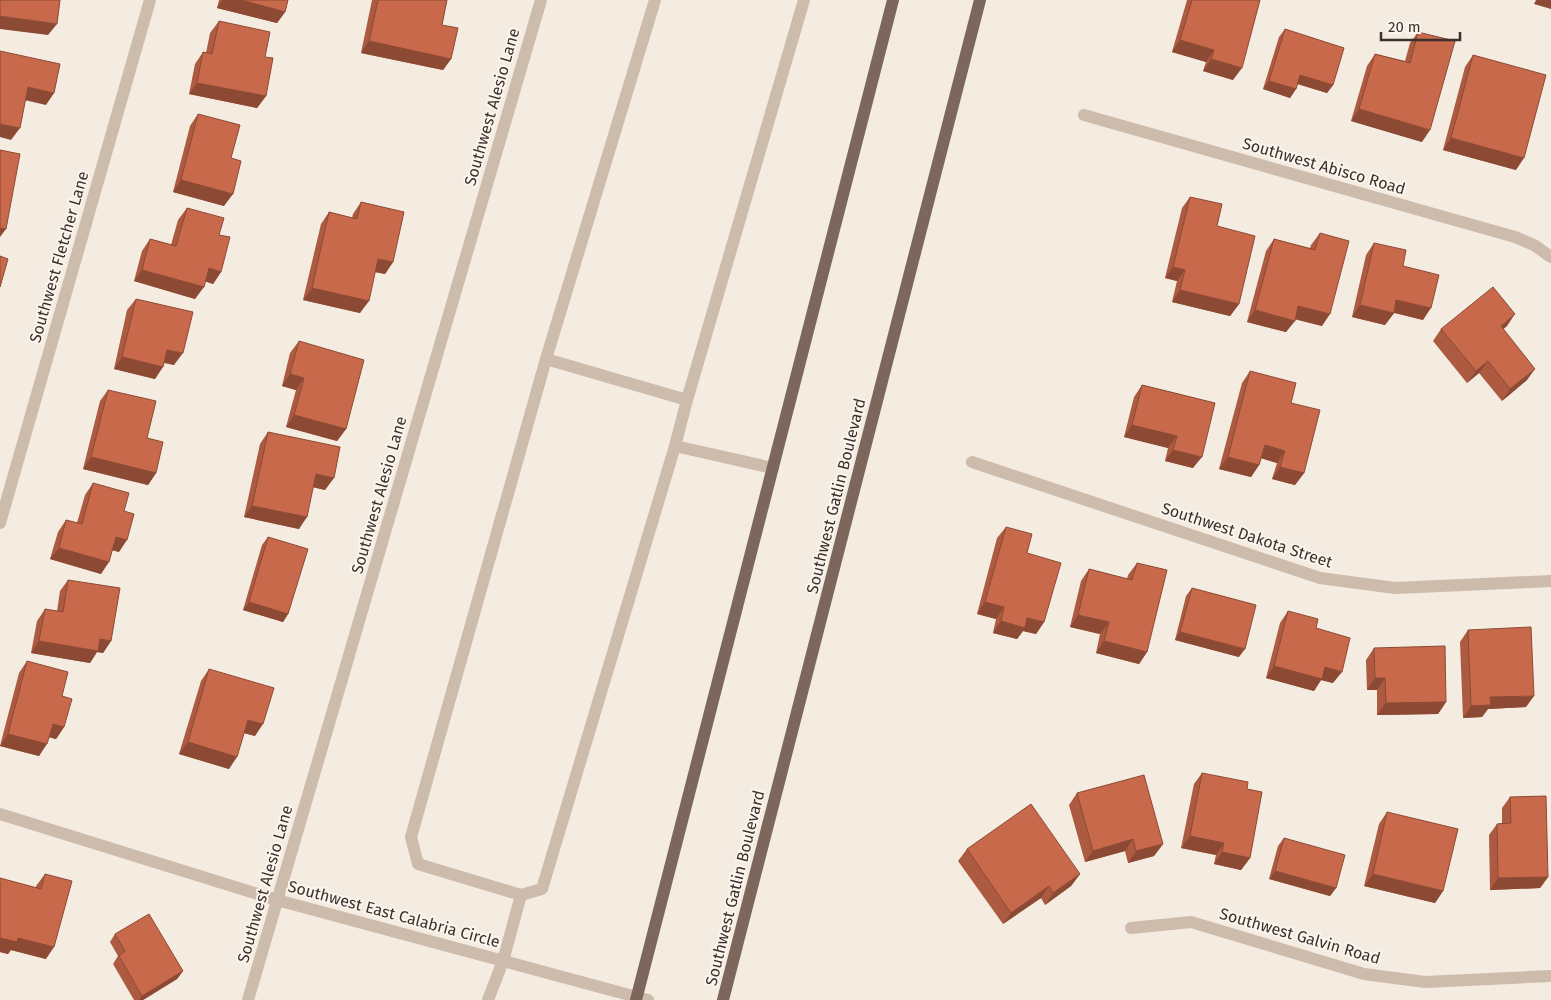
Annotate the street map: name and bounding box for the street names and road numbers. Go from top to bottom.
street label: Southwest Alesio Lane [460,26,524,188]
street label: Southwest Abisco Road [1240,134,1408,198]
street label: Southwest Fletcher Lane [25,169,93,345]
street label: Southwest Gatlin Boulevard [803,396,869,596]
street label: Southwest Alesio Lane [347,414,411,576]
street label: Southwest Dakota Street [1159,498,1335,572]
street label: Southwest Gatlin Boulevard [702,788,768,988]
street label: Southwest Alesio Lane [233,803,297,965]
street label: Southwest East Calabria Circle [286,877,502,951]
street label: Southwest Galvin Road [1217,904,1383,968]

